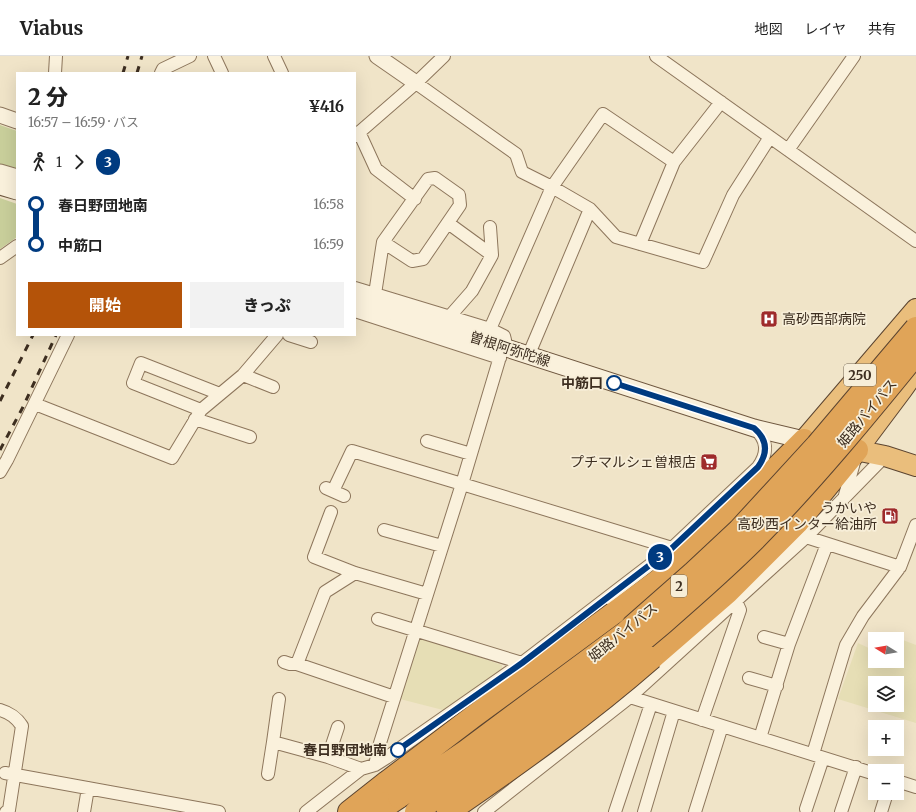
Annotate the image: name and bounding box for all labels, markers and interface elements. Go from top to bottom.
text: Viabus [20,16,83,40]
text: 地図 [754,20,782,38]
text: レイヤ [804,20,846,38]
text: 共有 [868,20,896,38]
text: 2 分 [28,83,68,111]
text: ¥416 [308,97,344,116]
text: 16:57 – 16:59 · バス [28,114,139,131]
icon: walk [28,151,50,173]
icon: forward [68,151,90,173]
text: 3 [104,153,112,171]
text: 1 [56,154,62,171]
text: 春日野団地南 [58,196,148,215]
text: 16:58 [313,196,344,213]
text: 中筋口 [58,236,103,255]
text: 16:59 [313,236,344,253]
button: 開始 [28,282,182,328]
button: きっぷ [190,282,344,328]
hospital icon: 高砂西部病院 [759,309,779,329]
place label: 高砂西部病院 [782,310,866,328]
street label: 曽根阿弥陀線 [467,327,553,371]
road number: 250 [844,364,876,386]
place label: 中筋口 [561,374,603,392]
marker: 中筋口 [606,375,622,391]
street label: 姫路バイパス [833,375,901,451]
supermarket icon: プチマルシェ曽根店 [699,452,719,472]
place label: プチマルシェ曽根店 [570,453,696,471]
place label: うかいや 高砂西インター給油所 [737,499,877,533]
fuel station icon: うかいや 高砂西インター給油所 [880,506,900,526]
line badge: 3 [647,544,673,570]
text: 3 [656,548,664,566]
road number: 2 [671,575,687,597]
street label: 姫路バイパス [585,599,661,665]
north arrow [868,632,904,668]
map controls [868,632,904,800]
button: layers [868,676,904,712]
button: + [868,720,904,756]
place label: 春日野団地南 [303,741,387,759]
marker: 春日野団地南 [390,742,406,758]
button: − [868,764,904,800]

